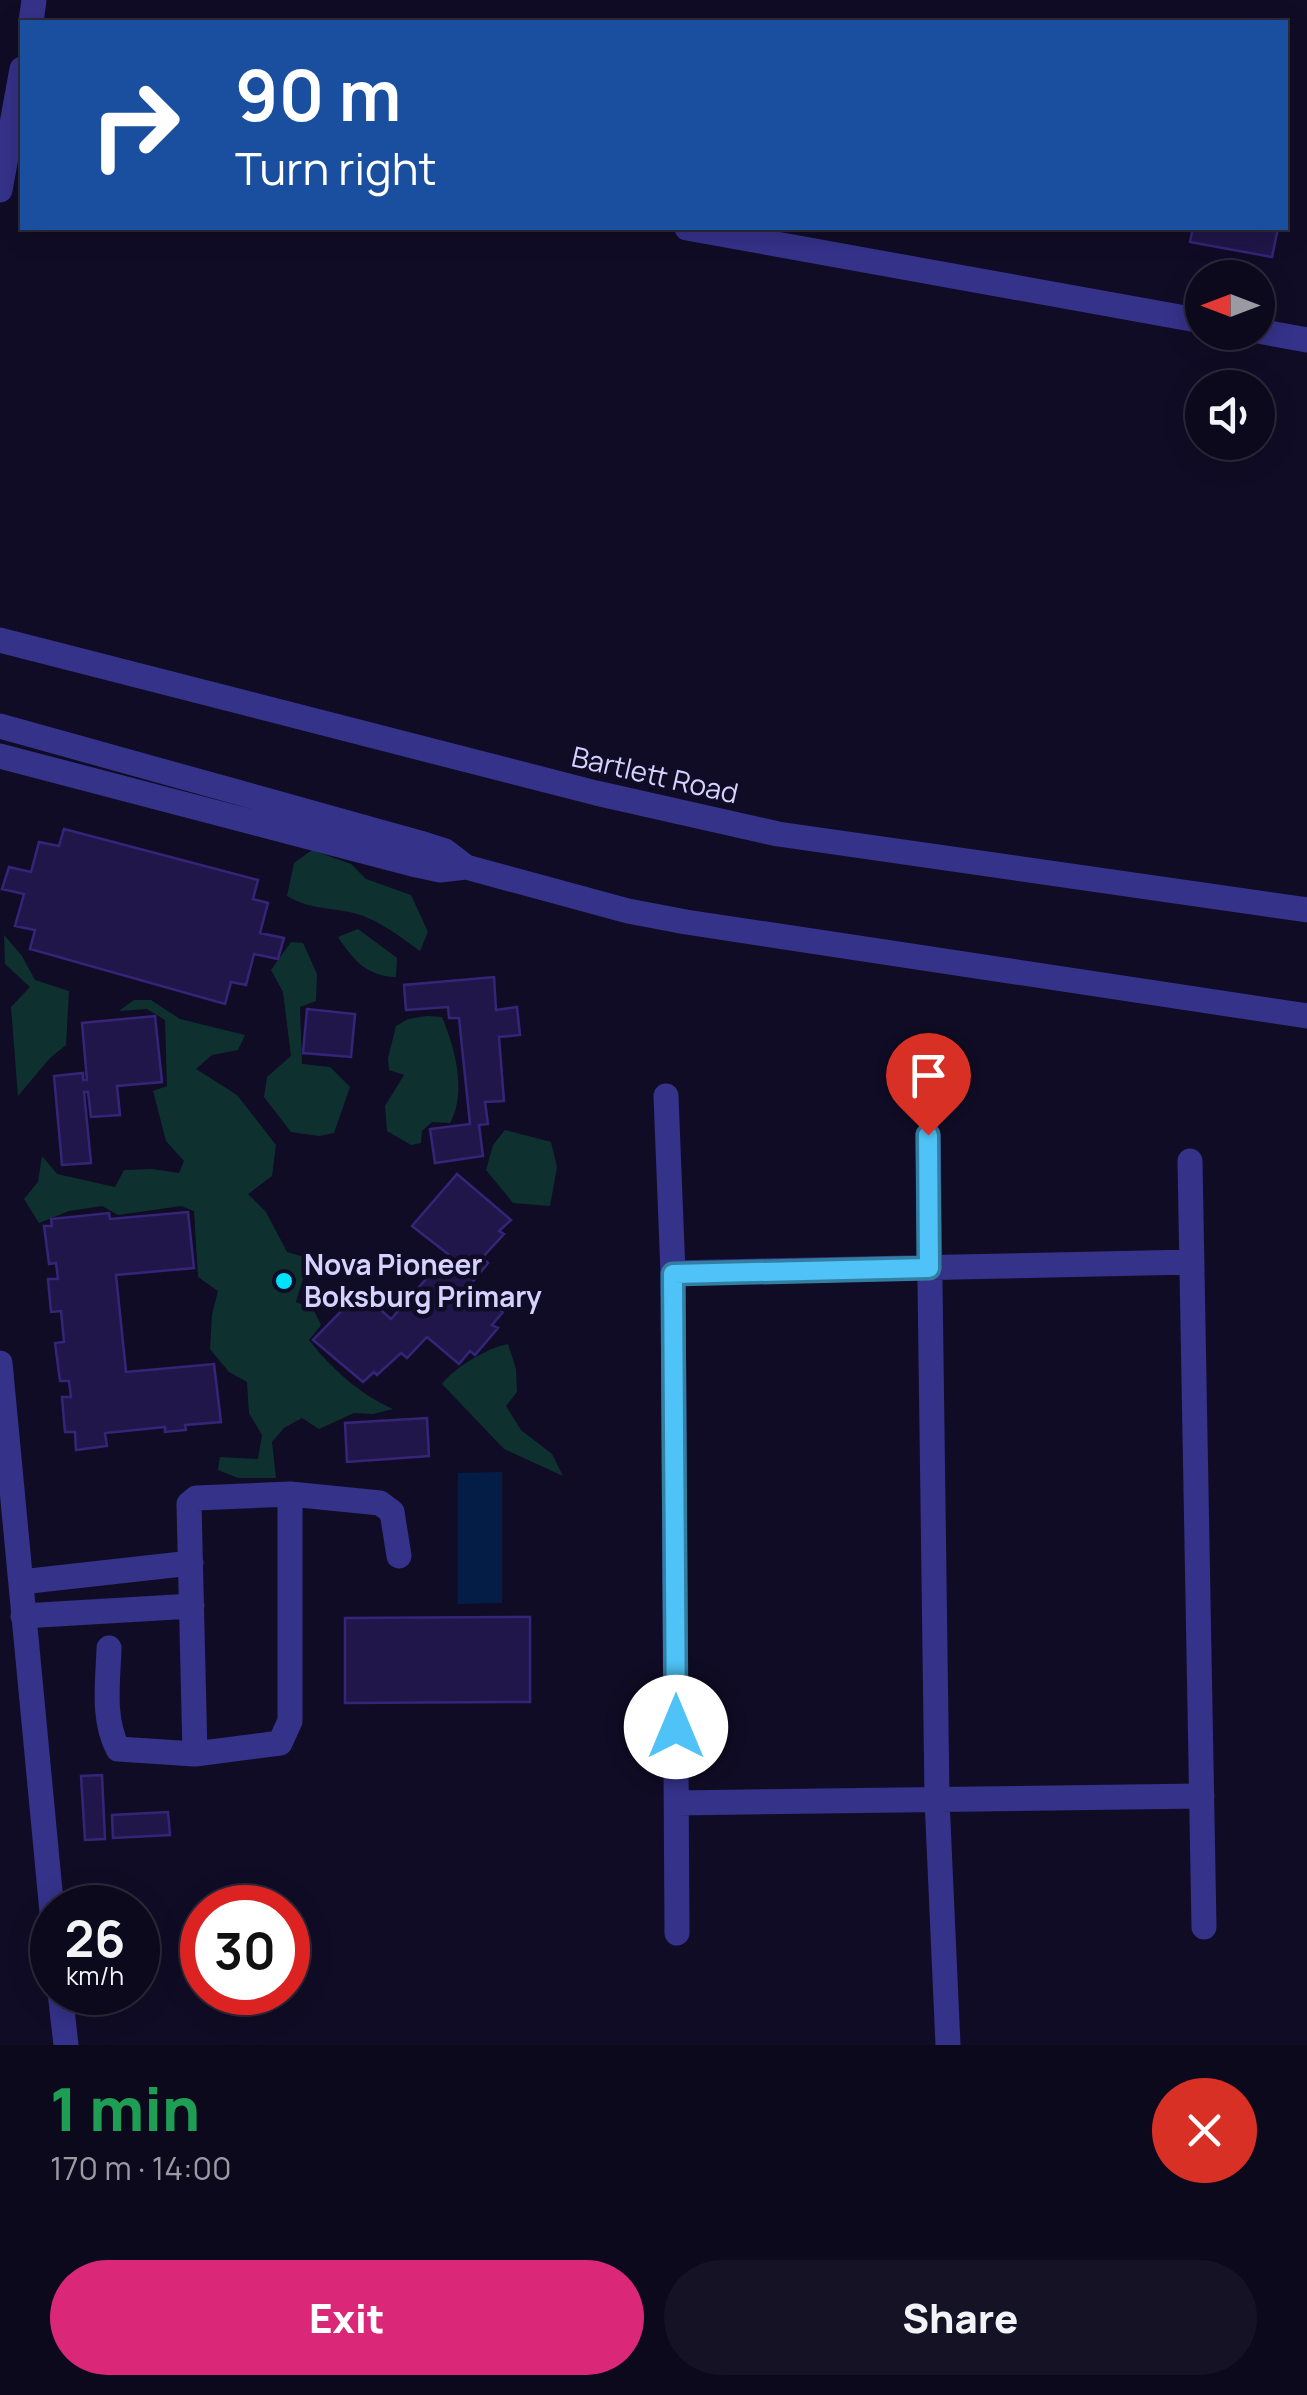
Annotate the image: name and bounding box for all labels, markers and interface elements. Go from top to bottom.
text: 90 m [235,46,402,142]
icon: right [70,60,200,190]
text: Turn right [235,137,436,199]
north arrow [1185,260,1275,350]
map controls [1185,260,1275,460]
button: sound [1185,370,1275,460]
street label: Bartlett Road [568,736,742,812]
pin [886,1033,971,1136]
icon: arrive [901,1048,956,1103]
place label: Nova Pioneer Boksburg Primary [304,1245,542,1315]
marker: Nova Pioneer Boksburg Primary [273,1270,295,1292]
position arrow [624,1675,728,1779]
speed limit sign: 30 [180,1885,310,2015]
text: 26 [65,1904,125,1972]
text: km/h [66,1958,124,1993]
text: 1 min [50,2067,200,2149]
button: close [1152,2078,1257,2183]
text: 170 m · 14:00 [50,2146,232,2190]
button: Exit [50,2260,644,2375]
button: Share [664,2260,1257,2375]

